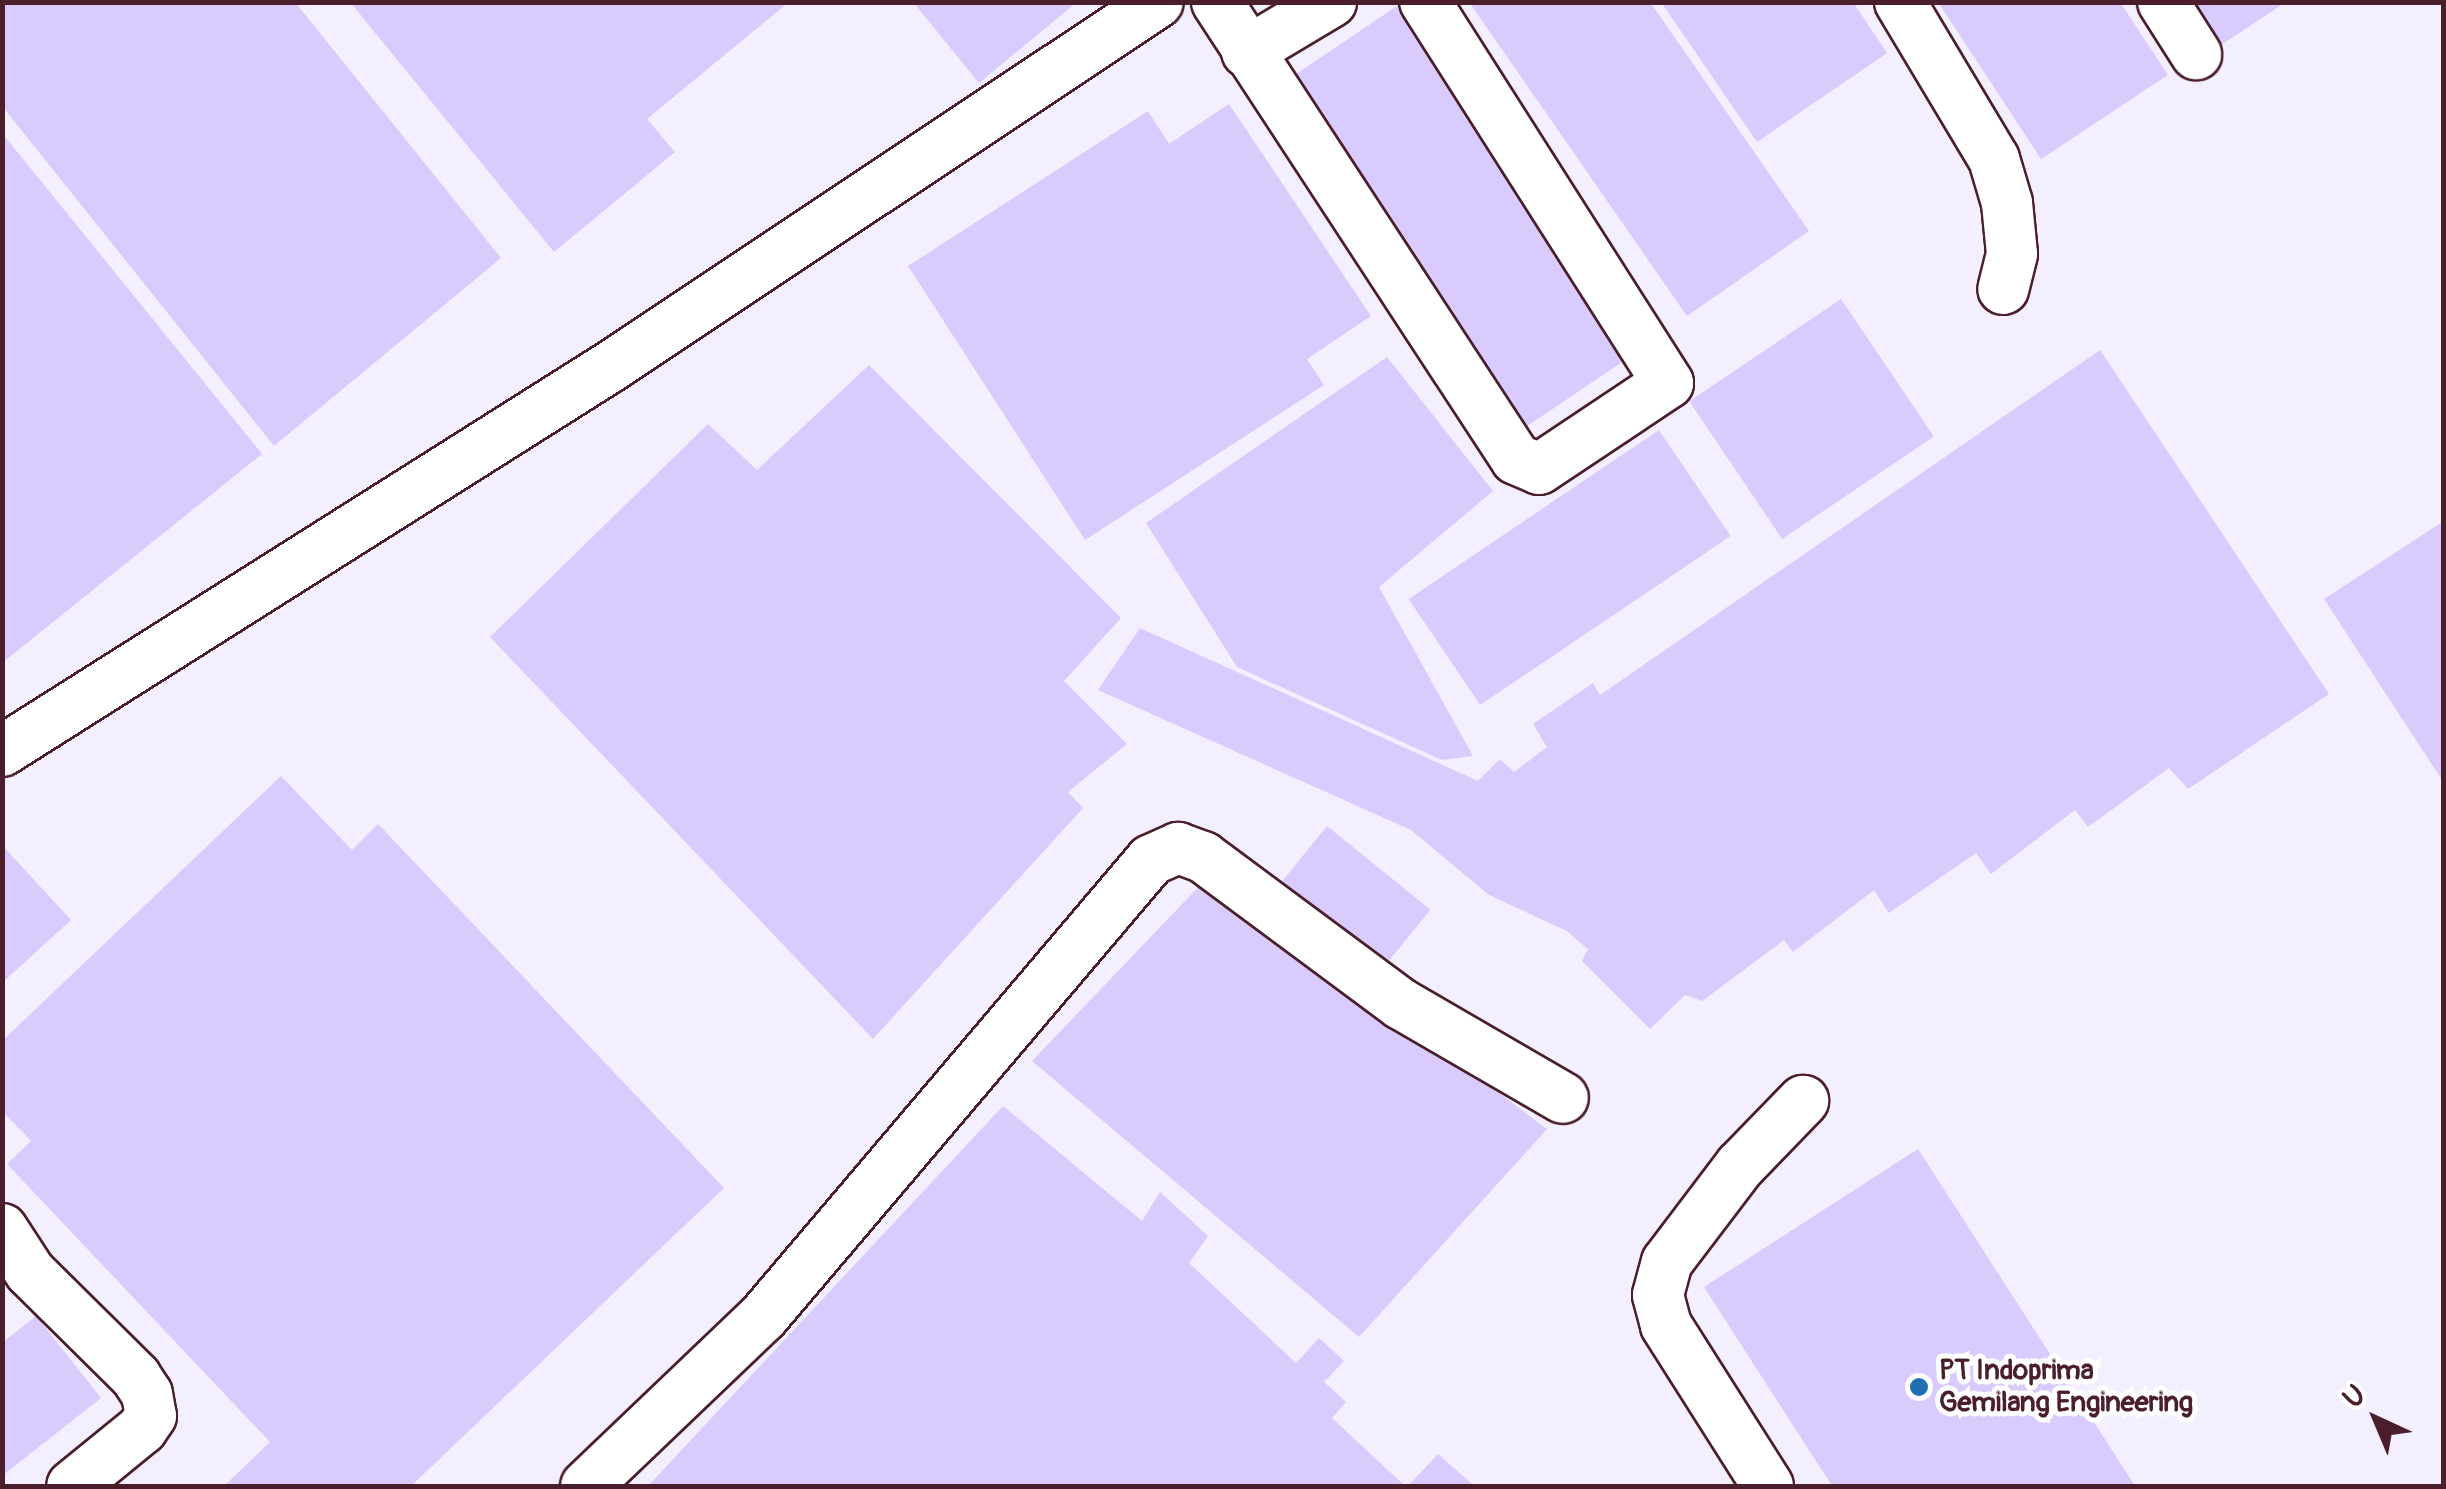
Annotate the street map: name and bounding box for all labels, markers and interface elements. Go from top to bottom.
place label: PT Indoprima Gemilang Engineering [1939,1354,2193,1420]
north arrow [2326,1369,2426,1469]
marker: PT Indoprima Gemilang Engineering [1908,1376,1930,1398]
text: U [2336,1378,2374,1416]

